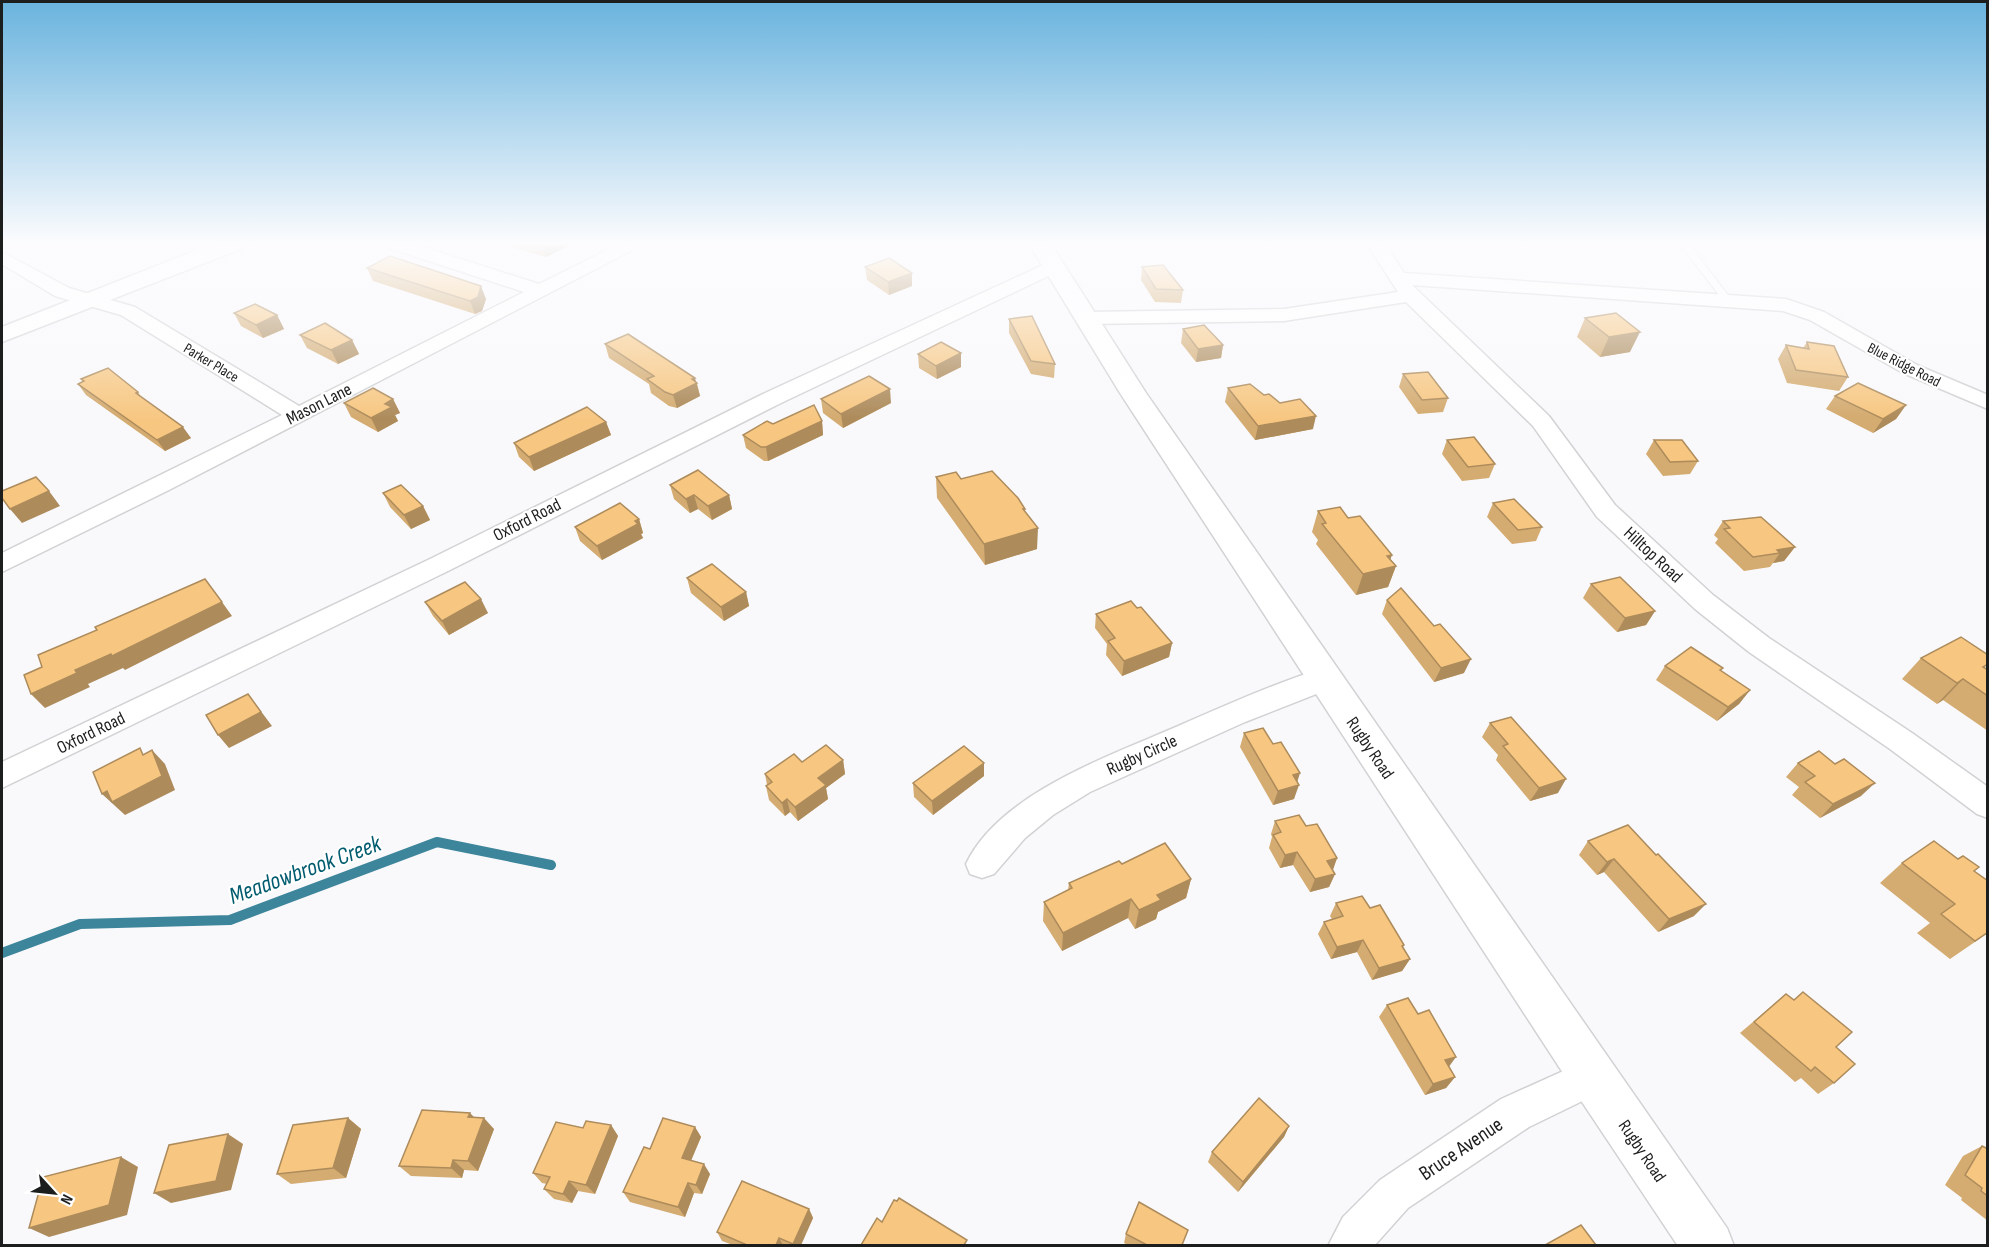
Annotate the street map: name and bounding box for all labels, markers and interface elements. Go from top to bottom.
street label: Blue Ridge Road [1864,338,1944,392]
street label: Parker Place [180,339,242,387]
street label: Mason Lane [283,379,355,429]
street label: Oxford Road [490,494,564,546]
street label: Hilltop Road [1619,523,1687,587]
street label: Oxford Road [54,708,128,758]
street label: Rugby Road [1342,713,1398,783]
street label: Rugby Circle [1104,730,1180,780]
water label: Meadowbrook Creek [225,829,386,911]
street label: Bruce Avenue [1414,1112,1508,1186]
street label: Rugby Road [1614,1116,1670,1186]
north arrow [24,1163,84,1223]
text: N [56,1191,76,1207]

